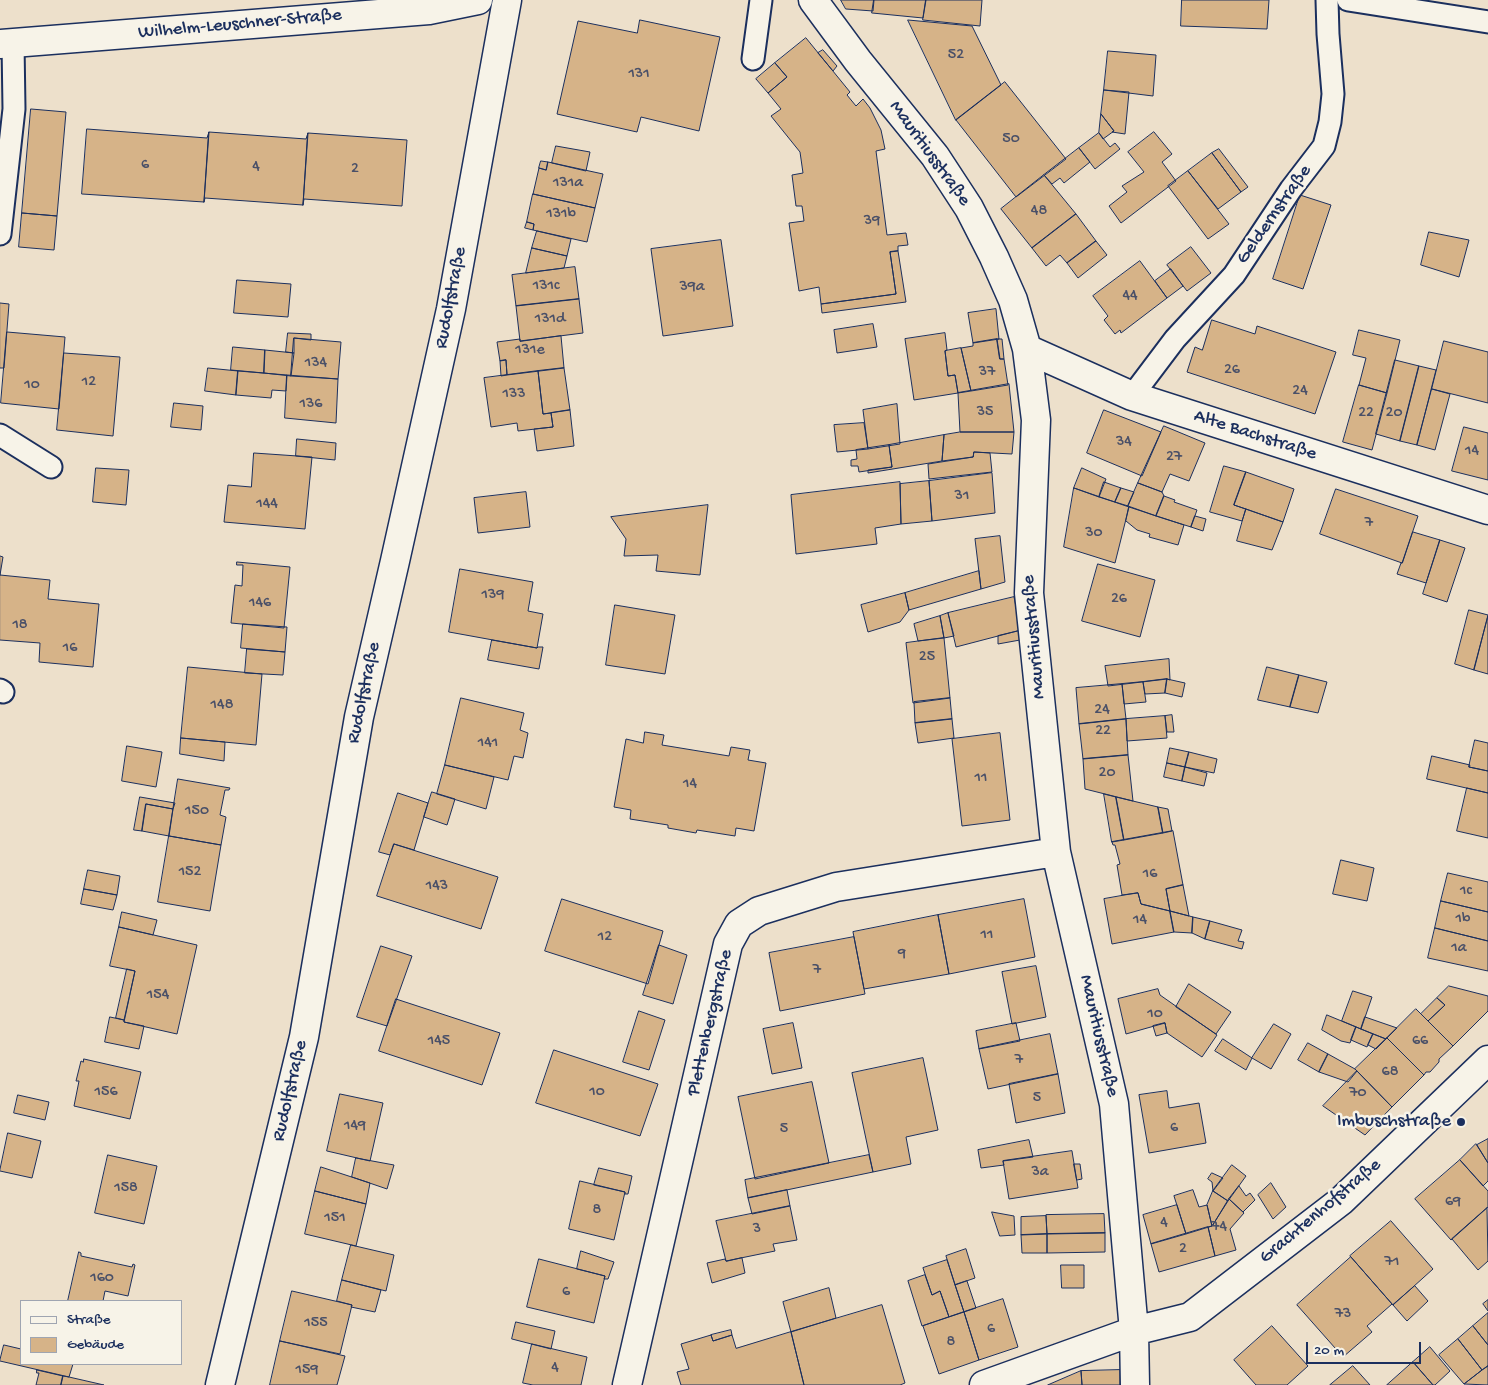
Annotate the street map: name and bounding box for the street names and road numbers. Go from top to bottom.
street label: Wilhelm-Leuschner-Straße [137,5,343,45]
street label: Mauritiusstraße [883,97,975,211]
street label: Geldernstraße [1232,161,1318,269]
street label: Rudolfstraße [431,245,473,351]
street label: Alte Bachstraße [1191,405,1319,467]
street label: Mauritiusstraße [1018,574,1052,700]
street label: Rudolfstraße [343,640,387,746]
street label: Plettenbergstraße [683,948,739,1098]
street label: Mauritiusstraße [1073,973,1123,1099]
street label: Rudolfstraße [268,1038,314,1144]
street label: Grachtenhofstraße [1256,1154,1386,1270]

